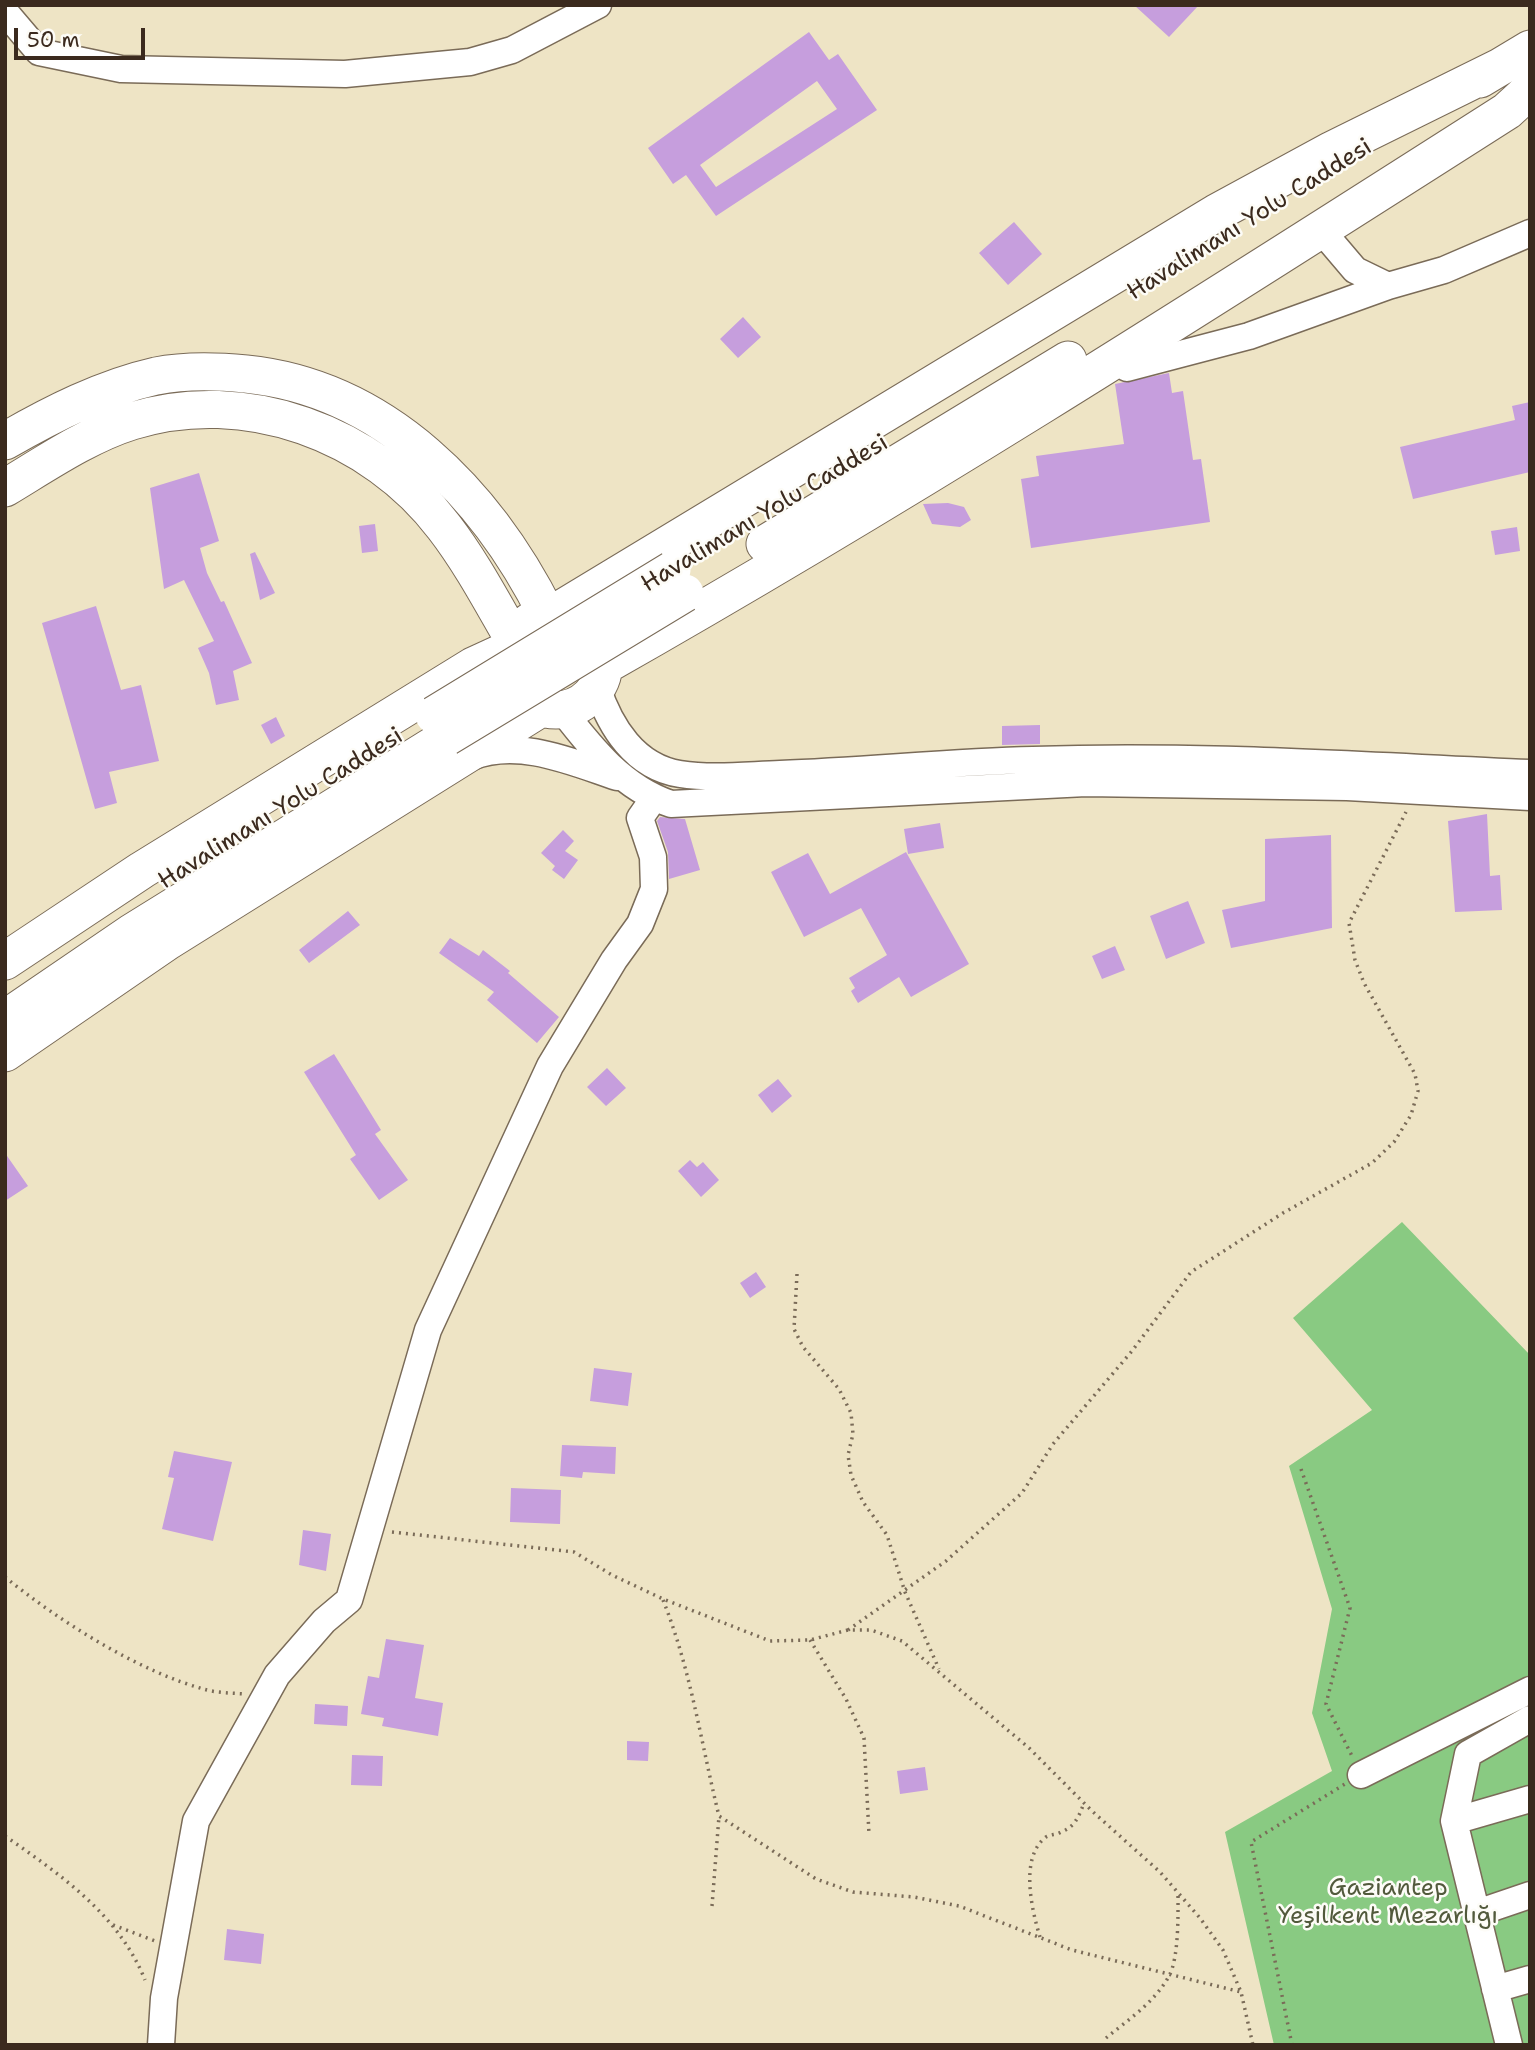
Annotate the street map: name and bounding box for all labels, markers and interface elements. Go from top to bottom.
scale bar [18,14,149,58]
text: 50 m [27,26,80,54]
street label: Havalimanı Yolu Caddesi [1122,133,1378,307]
street label: Havalimanı Yolu Caddesi [636,429,894,599]
street label: Havalimanı Yolu Caddesi [153,722,409,896]
park label: Gaziantep Yeşilkent Mezarlığı [1278,1875,1498,1931]

